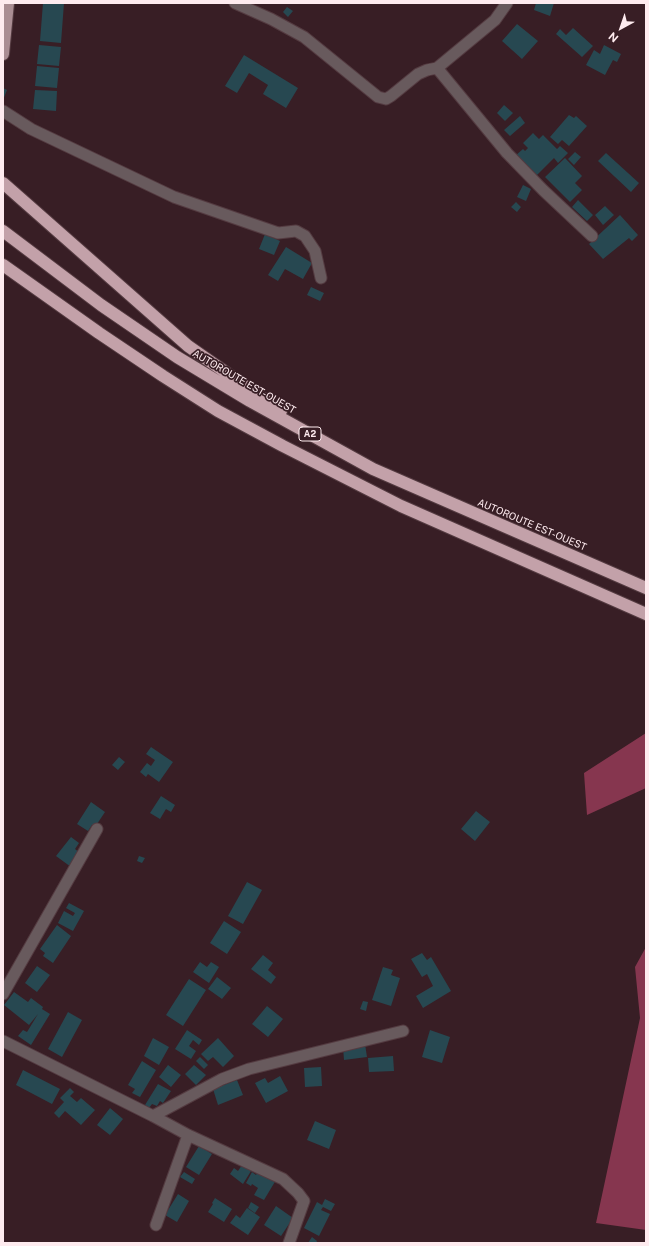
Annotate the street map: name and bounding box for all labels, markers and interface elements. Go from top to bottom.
north arrow [601,8,641,48]
text: N [606,30,620,45]
street label: AUTOROUTE EST-OUEST [190,348,298,416]
road number: A2 [299,427,321,441]
street label: AUTOROUTE EST-OUEST [476,497,588,553]

